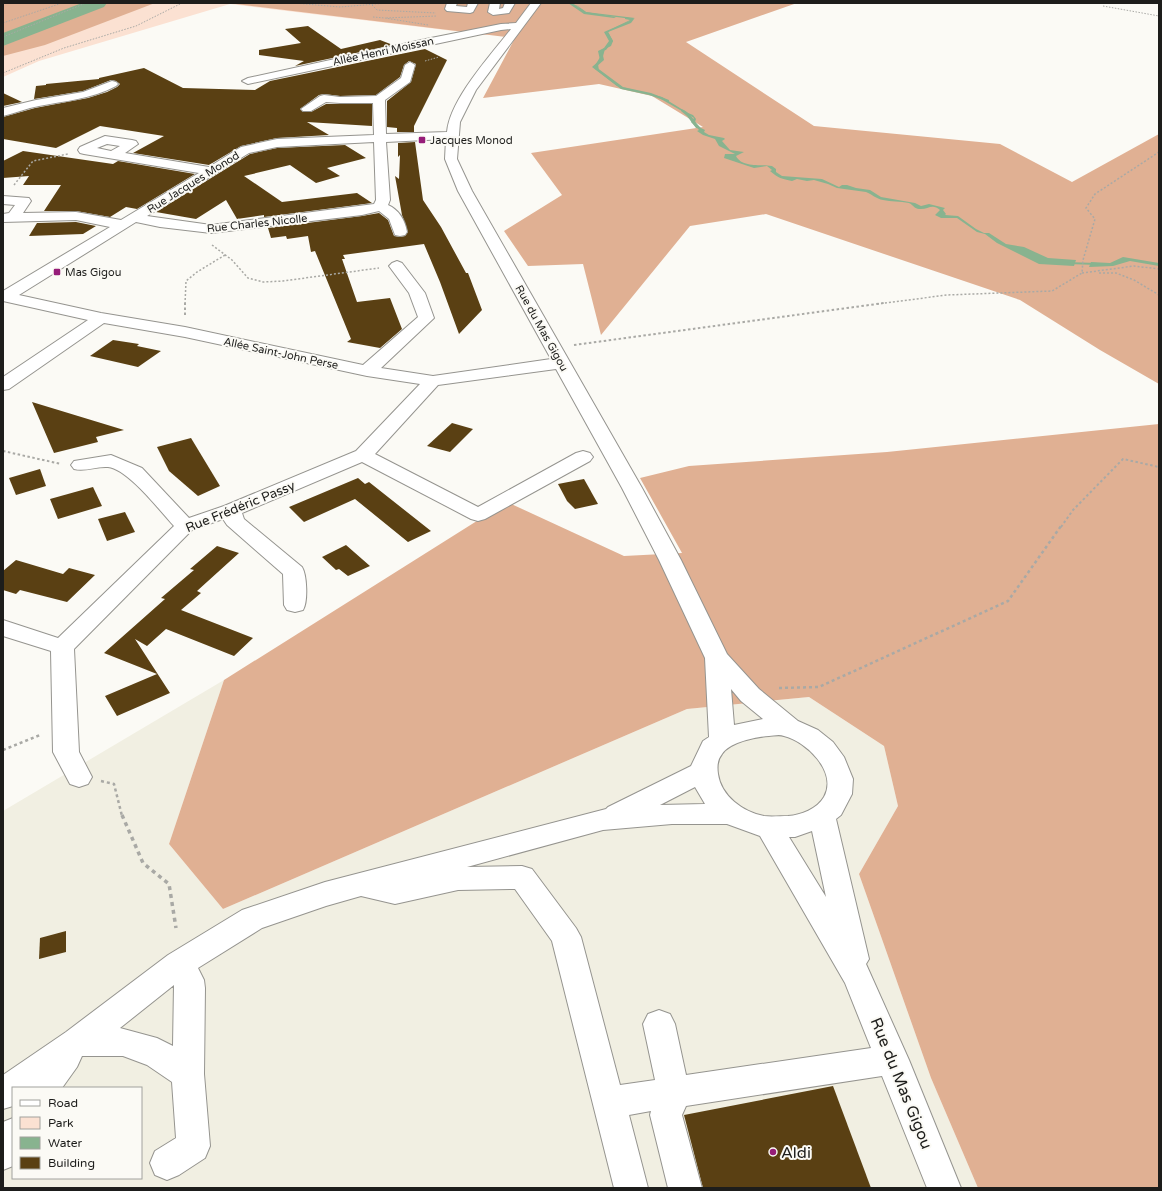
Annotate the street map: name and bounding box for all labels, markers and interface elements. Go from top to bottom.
street label: Allée Henri Moissan [331,34,435,69]
place label: Jacques Monod [430,134,513,147]
marker: Jacques Monod [417,135,427,145]
street label: Rue Jacques Monod [145,149,242,216]
street label: Rue Charles Nicolle [206,212,308,235]
place label: Mas Gigou [65,266,121,279]
marker: Mas Gigou [52,267,62,277]
street label: Rue du Mas Gigou [512,283,571,374]
street label: Allée Saint-John Perse [222,335,340,372]
street label: Rue Frédéric Passy [183,478,298,536]
street label: Rue du Mas Gigou [866,1015,937,1152]
legend [12,1087,142,1179]
text: Road [48,1096,78,1110]
text: Park [48,1116,74,1130]
text: Water [48,1136,83,1150]
place label: Aldi [781,1143,811,1163]
marker: Aldi [768,1147,778,1157]
text: Building [48,1156,95,1170]

